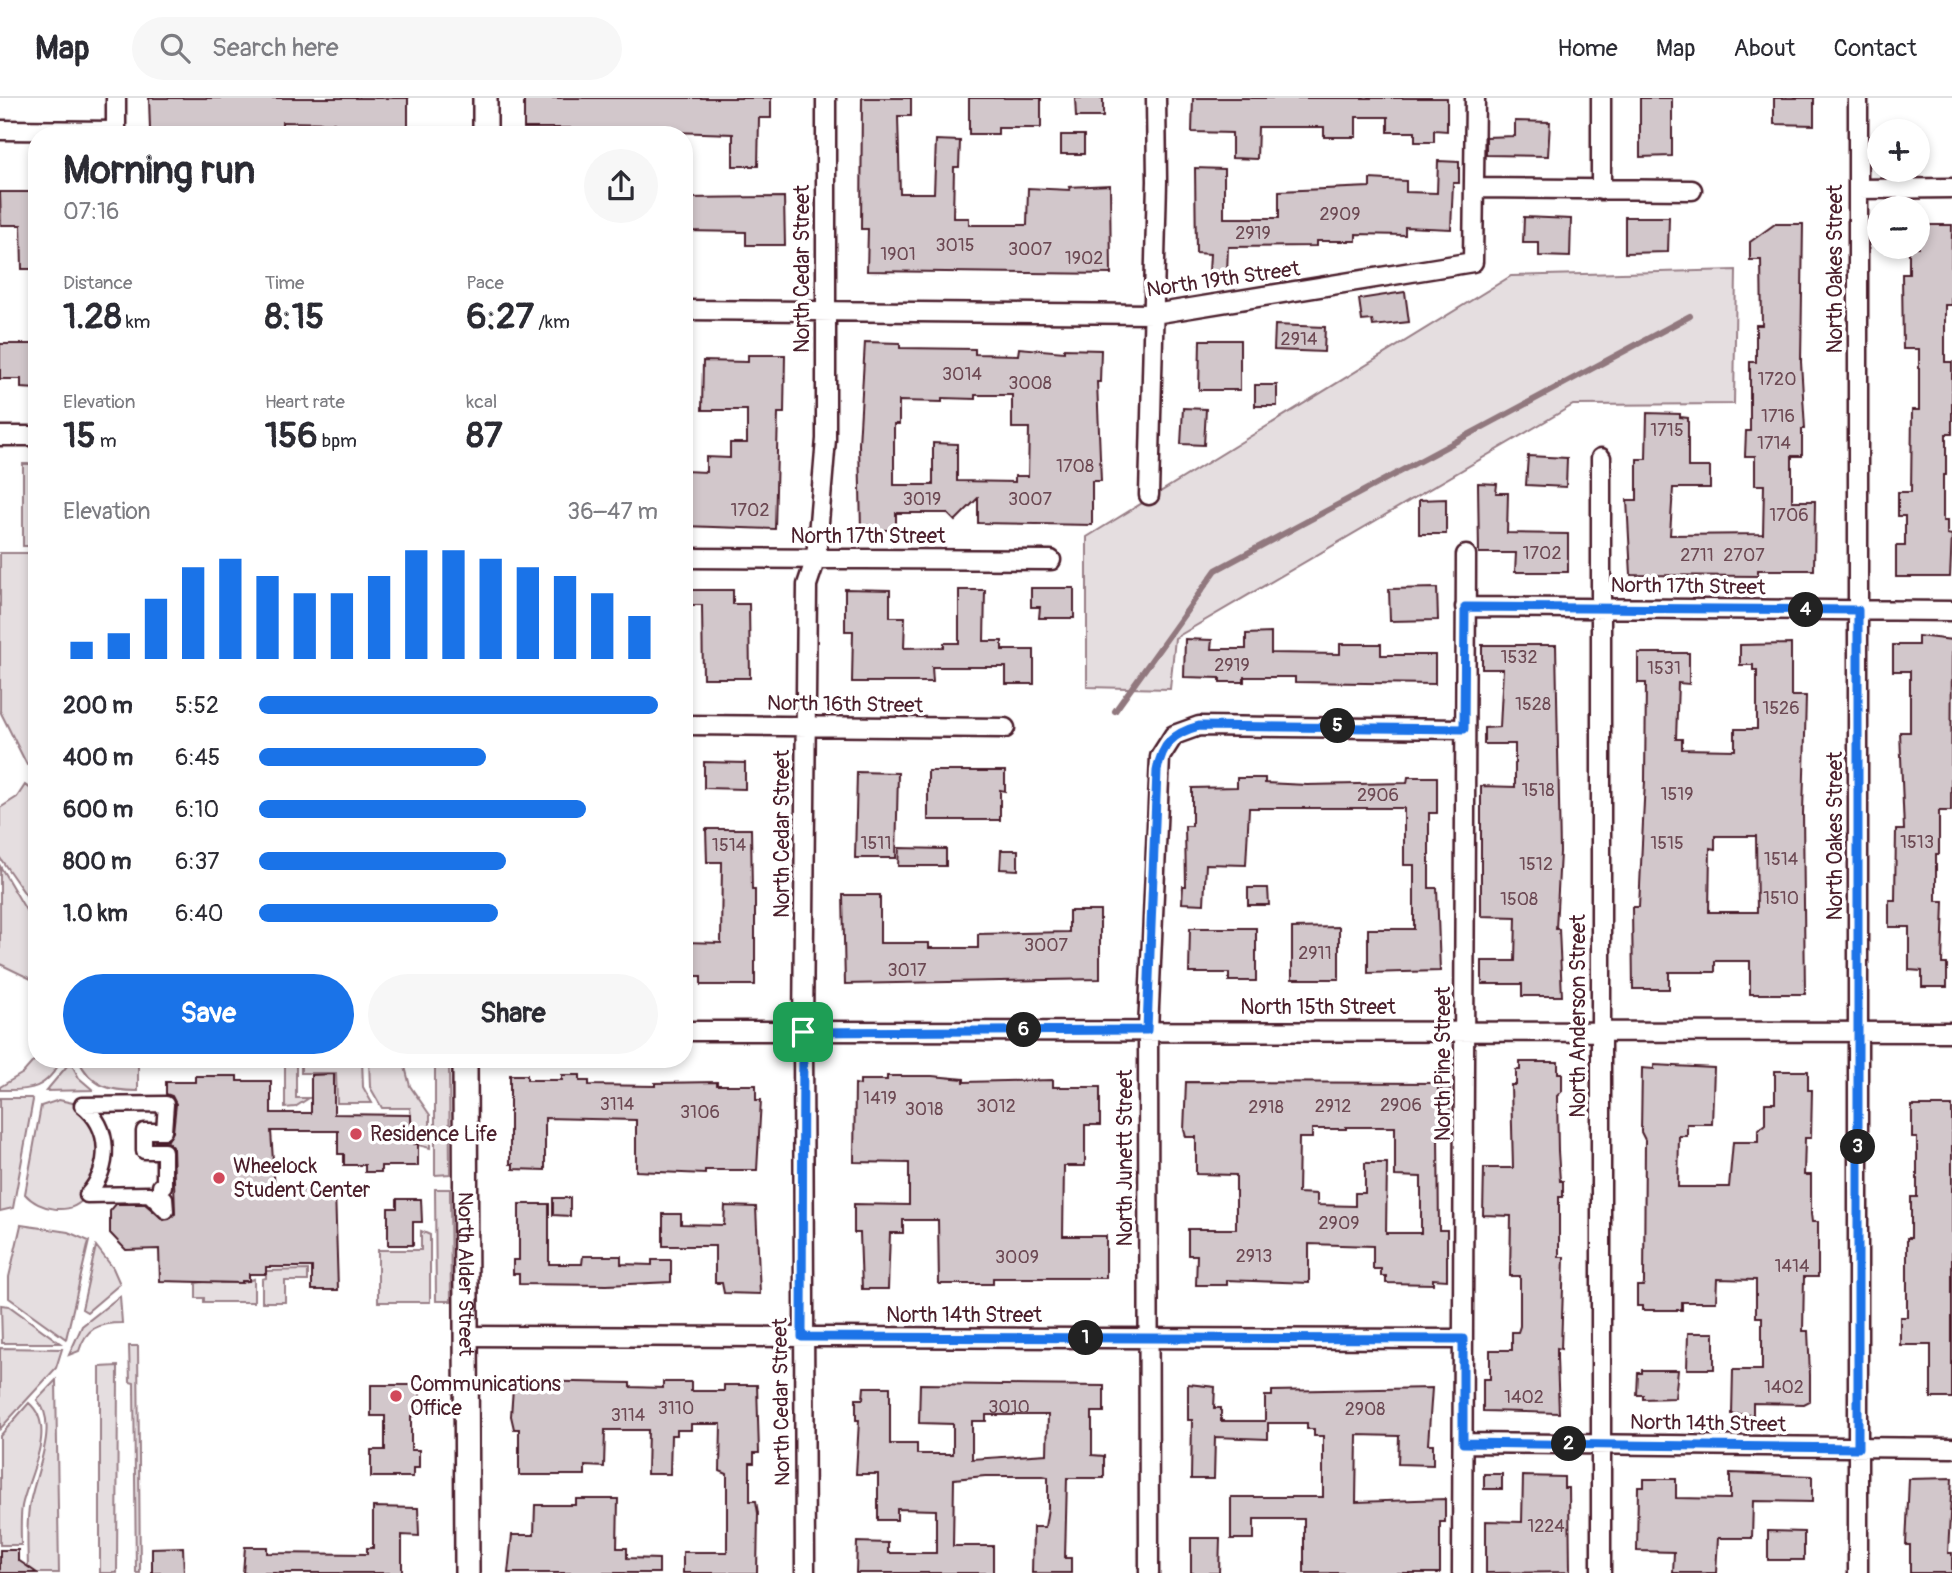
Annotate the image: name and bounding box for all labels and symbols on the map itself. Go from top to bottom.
street label: North Cedar Street [789,184,816,353]
street label: North Oakes Street [1822,184,1849,353]
house number: 2909 [1320,203,1360,226]
house number: 2919 [1235,222,1271,245]
house number: 3015 [935,234,975,257]
house number: 3007 [1008,238,1053,261]
house number: 1901 [880,243,916,266]
house number: 1902 [1065,247,1103,270]
street label: North 19th Street [1145,255,1302,304]
house number: 2914 [1281,328,1318,351]
house number: 3014 [942,363,982,386]
house number: 1720 [1758,368,1796,391]
house number: 3008 [1008,372,1052,395]
house number: 1716 [1761,405,1795,428]
house number: 1715 [1650,419,1684,442]
house number: 1714 [1757,432,1792,455]
house number: 1708 [1056,455,1094,478]
house number: 3019 [903,488,941,511]
house number: 3007 [1008,488,1053,511]
house number: 1702 [731,499,769,522]
house number: 1706 [1769,504,1809,527]
street label: North 17th Street [791,523,946,550]
house number: 1702 [1523,542,1561,565]
house number: 2711 [1680,544,1714,567]
house number: 2707 [1723,544,1765,567]
street label: North 17th Street [1610,572,1766,601]
pin: 4 [1788,592,1824,628]
house number: 1532 [1501,646,1537,669]
house number: 2919 [1214,654,1250,677]
house number: 1531 [1647,657,1681,680]
street label: North 16th Street [767,690,924,719]
house number: 1528 [1515,693,1551,716]
house number: 1526 [1762,697,1800,720]
pin: 5 [1320,708,1356,744]
street label: North Cedar Street [769,749,796,918]
street label: North Oakes Street [1822,751,1849,920]
house number: 1518 [1522,779,1554,802]
house number: 1519 [1660,783,1694,806]
house number: 2906 [1357,784,1399,807]
house number: 1513 [1900,831,1934,854]
house number: 1511 [861,832,891,855]
house number: 1515 [1650,832,1684,855]
house number: 1514 [712,834,747,857]
house number: 1514 [1764,848,1799,871]
house number: 1512 [1519,853,1553,876]
house number: 1510 [1763,887,1799,910]
house number: 1508 [1500,888,1538,911]
street label: North Anderson Street [1565,914,1592,1118]
house number: 3007 [1024,934,1069,957]
house number: 2911 [1298,942,1332,965]
house number: 3017 [888,959,927,982]
street label: North Pine Street [1430,986,1457,1141]
street label: North 15th Street [1240,994,1396,1021]
pin [773,1002,833,1062]
pin: 6 [1006,1012,1042,1048]
street label: North Junett Street [1112,1069,1139,1247]
house number: 1419 [863,1087,897,1110]
house number: 3114 [600,1093,635,1116]
house number: 2906 [1380,1094,1422,1117]
house number: 3012 [976,1095,1016,1118]
house number: 2912 [1315,1095,1351,1118]
house number: 2918 [1248,1096,1284,1119]
house number: 3018 [905,1098,943,1121]
house number: 3106 [680,1101,720,1124]
place label: Residence Life [370,1121,497,1148]
marker: Residence Life [348,1126,364,1142]
pin: 3 [1840,1130,1876,1164]
place label: Wheelock Student Center [233,1153,371,1204]
marker: Wheelock Student Center [211,1170,227,1186]
street label: North Alder Street [452,1192,479,1357]
house number: 2909 [1319,1212,1359,1235]
house number: 2913 [1236,1245,1272,1268]
house number: 3009 [995,1246,1039,1269]
house number: 1414 [1775,1255,1810,1278]
street label: North 14th Street [886,1302,1043,1329]
street label: North Cedar Street [767,1317,796,1486]
pin: 1 [1068,1320,1104,1356]
place label: Communications Office [410,1371,562,1422]
house number: 1402 [1764,1376,1804,1399]
house number: 1402 [1504,1386,1544,1409]
marker: Communications Office [388,1388,404,1404]
house number: 3010 [988,1396,1030,1419]
house number: 3110 [658,1397,694,1420]
house number: 2908 [1345,1398,1385,1421]
house number: 3114 [611,1404,646,1427]
street label: North 14th Street [1630,1409,1787,1438]
pin: 2 [1552,1426,1586,1462]
house number: 1224 [1527,1515,1565,1538]

